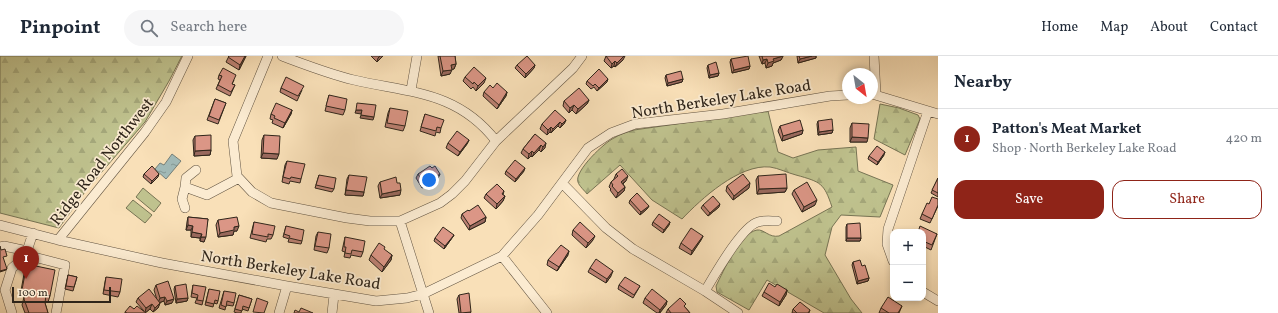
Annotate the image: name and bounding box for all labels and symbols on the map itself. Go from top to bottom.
north arrow [842,68,878,104]
street label: North Berkeley Lake Road [630,75,813,125]
street label: Ridge Road Northwest [46,93,160,231]
your location [419,170,439,190]
pin: 1 [13,246,39,279]
street label: North Berkeley Lake Road [199,246,382,296]
scale bar [12,285,111,304]

